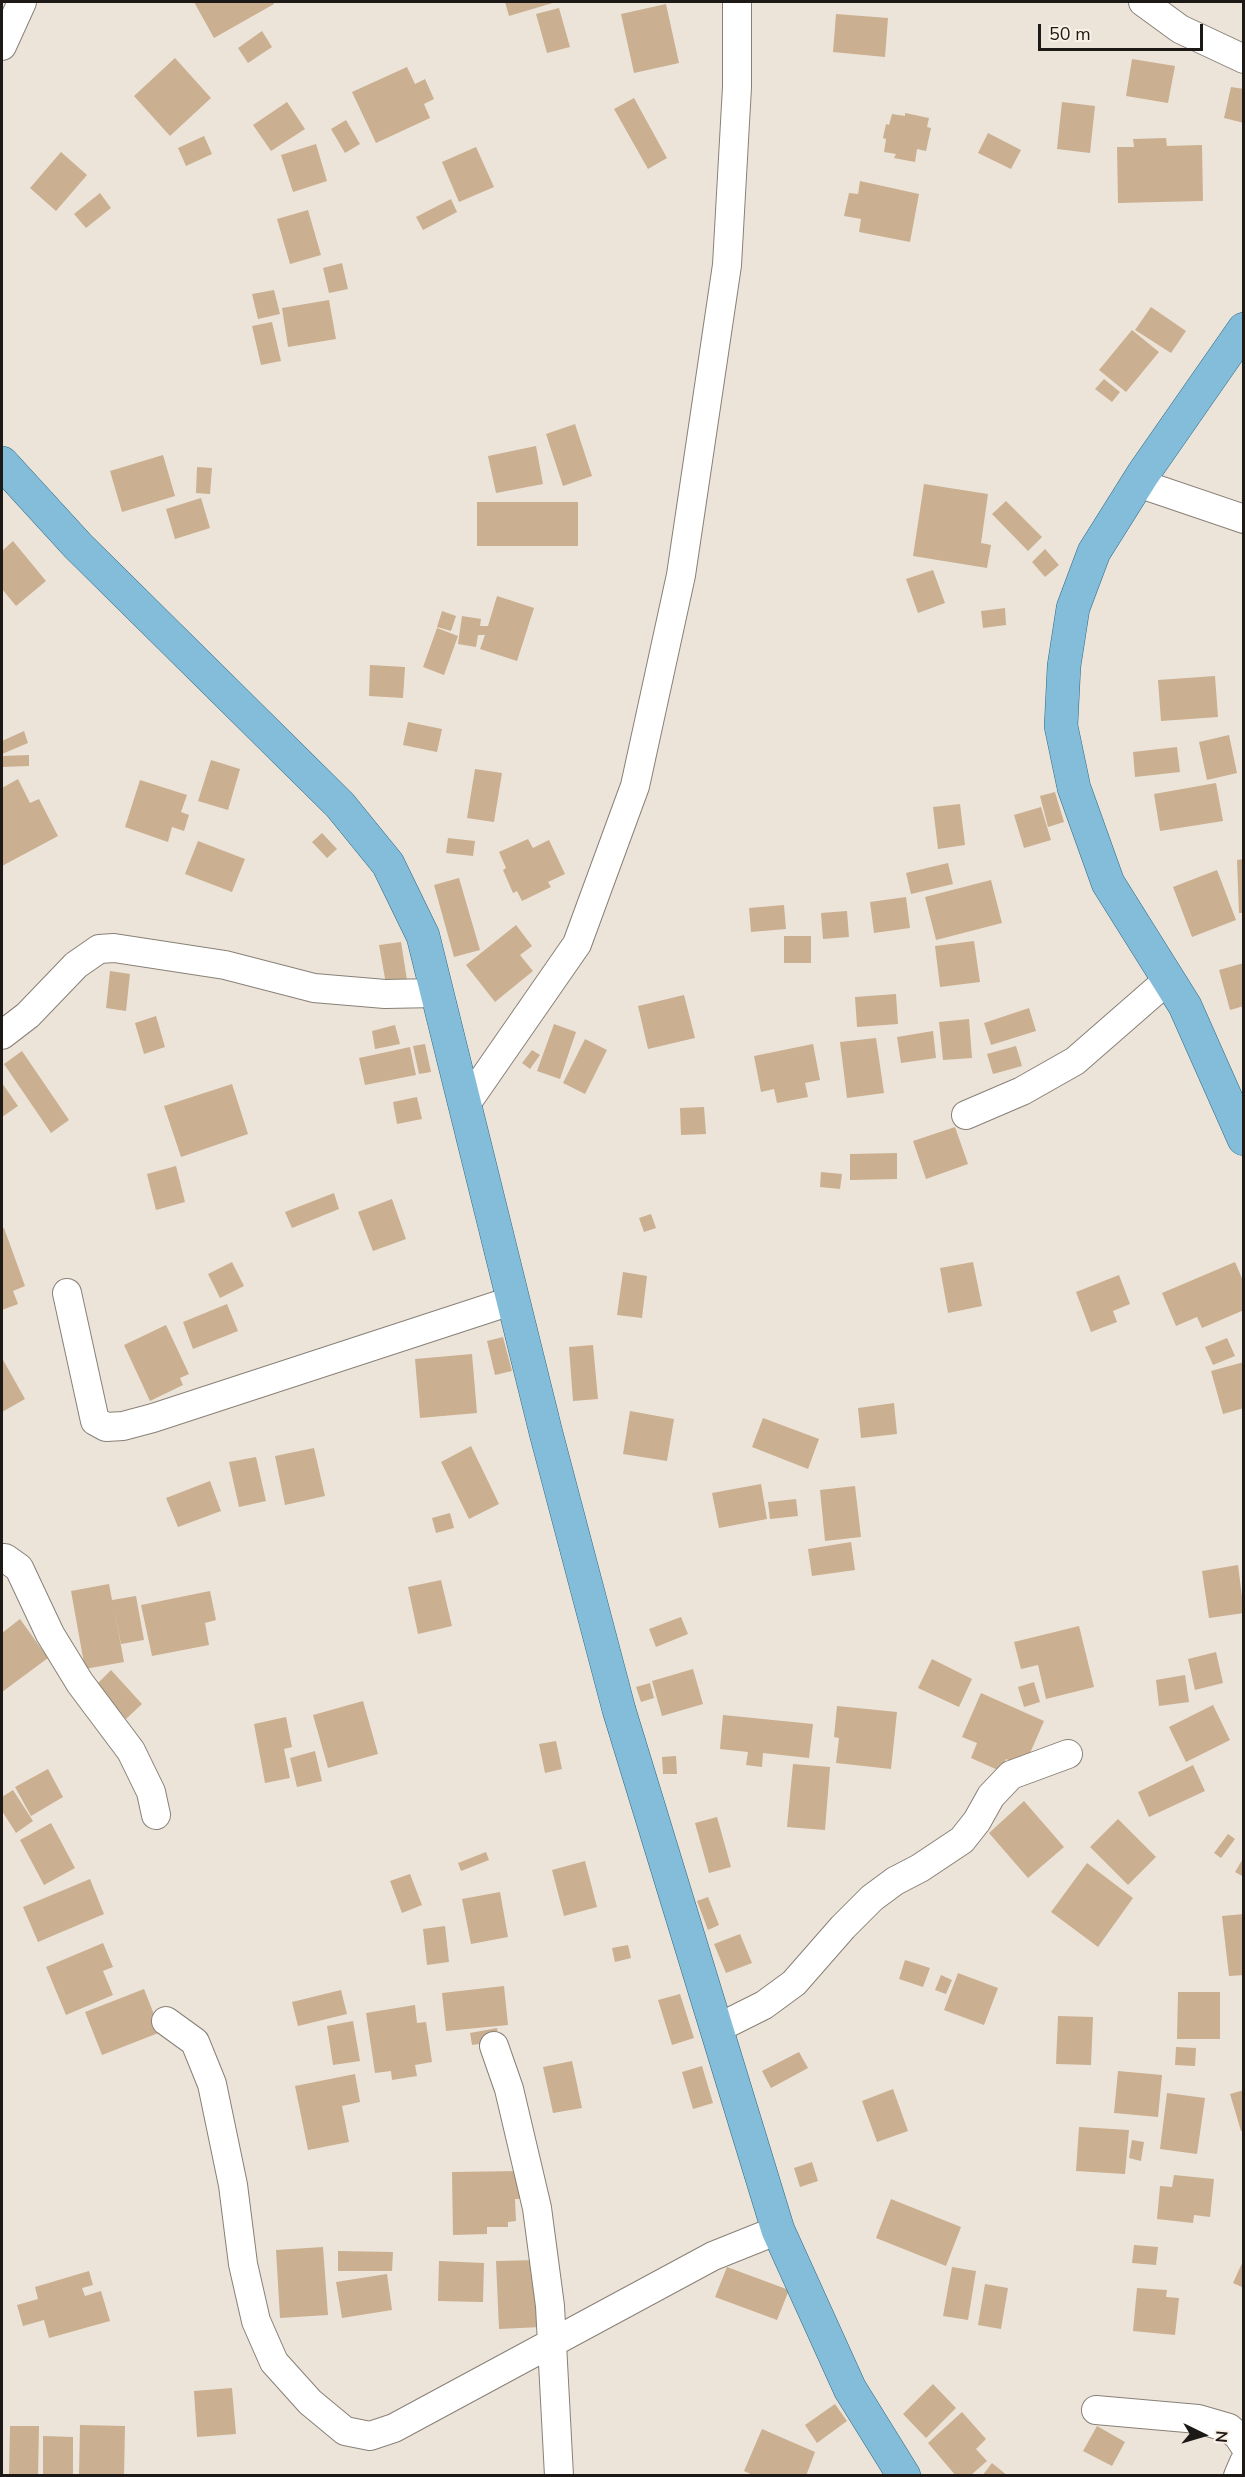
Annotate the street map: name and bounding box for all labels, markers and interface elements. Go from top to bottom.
scale bar [1041,12,1206,50]
text: 50 m [1049,22,1091,46]
north arrow [1173,2405,1233,2465]
text: N [1209,2430,1232,2443]

